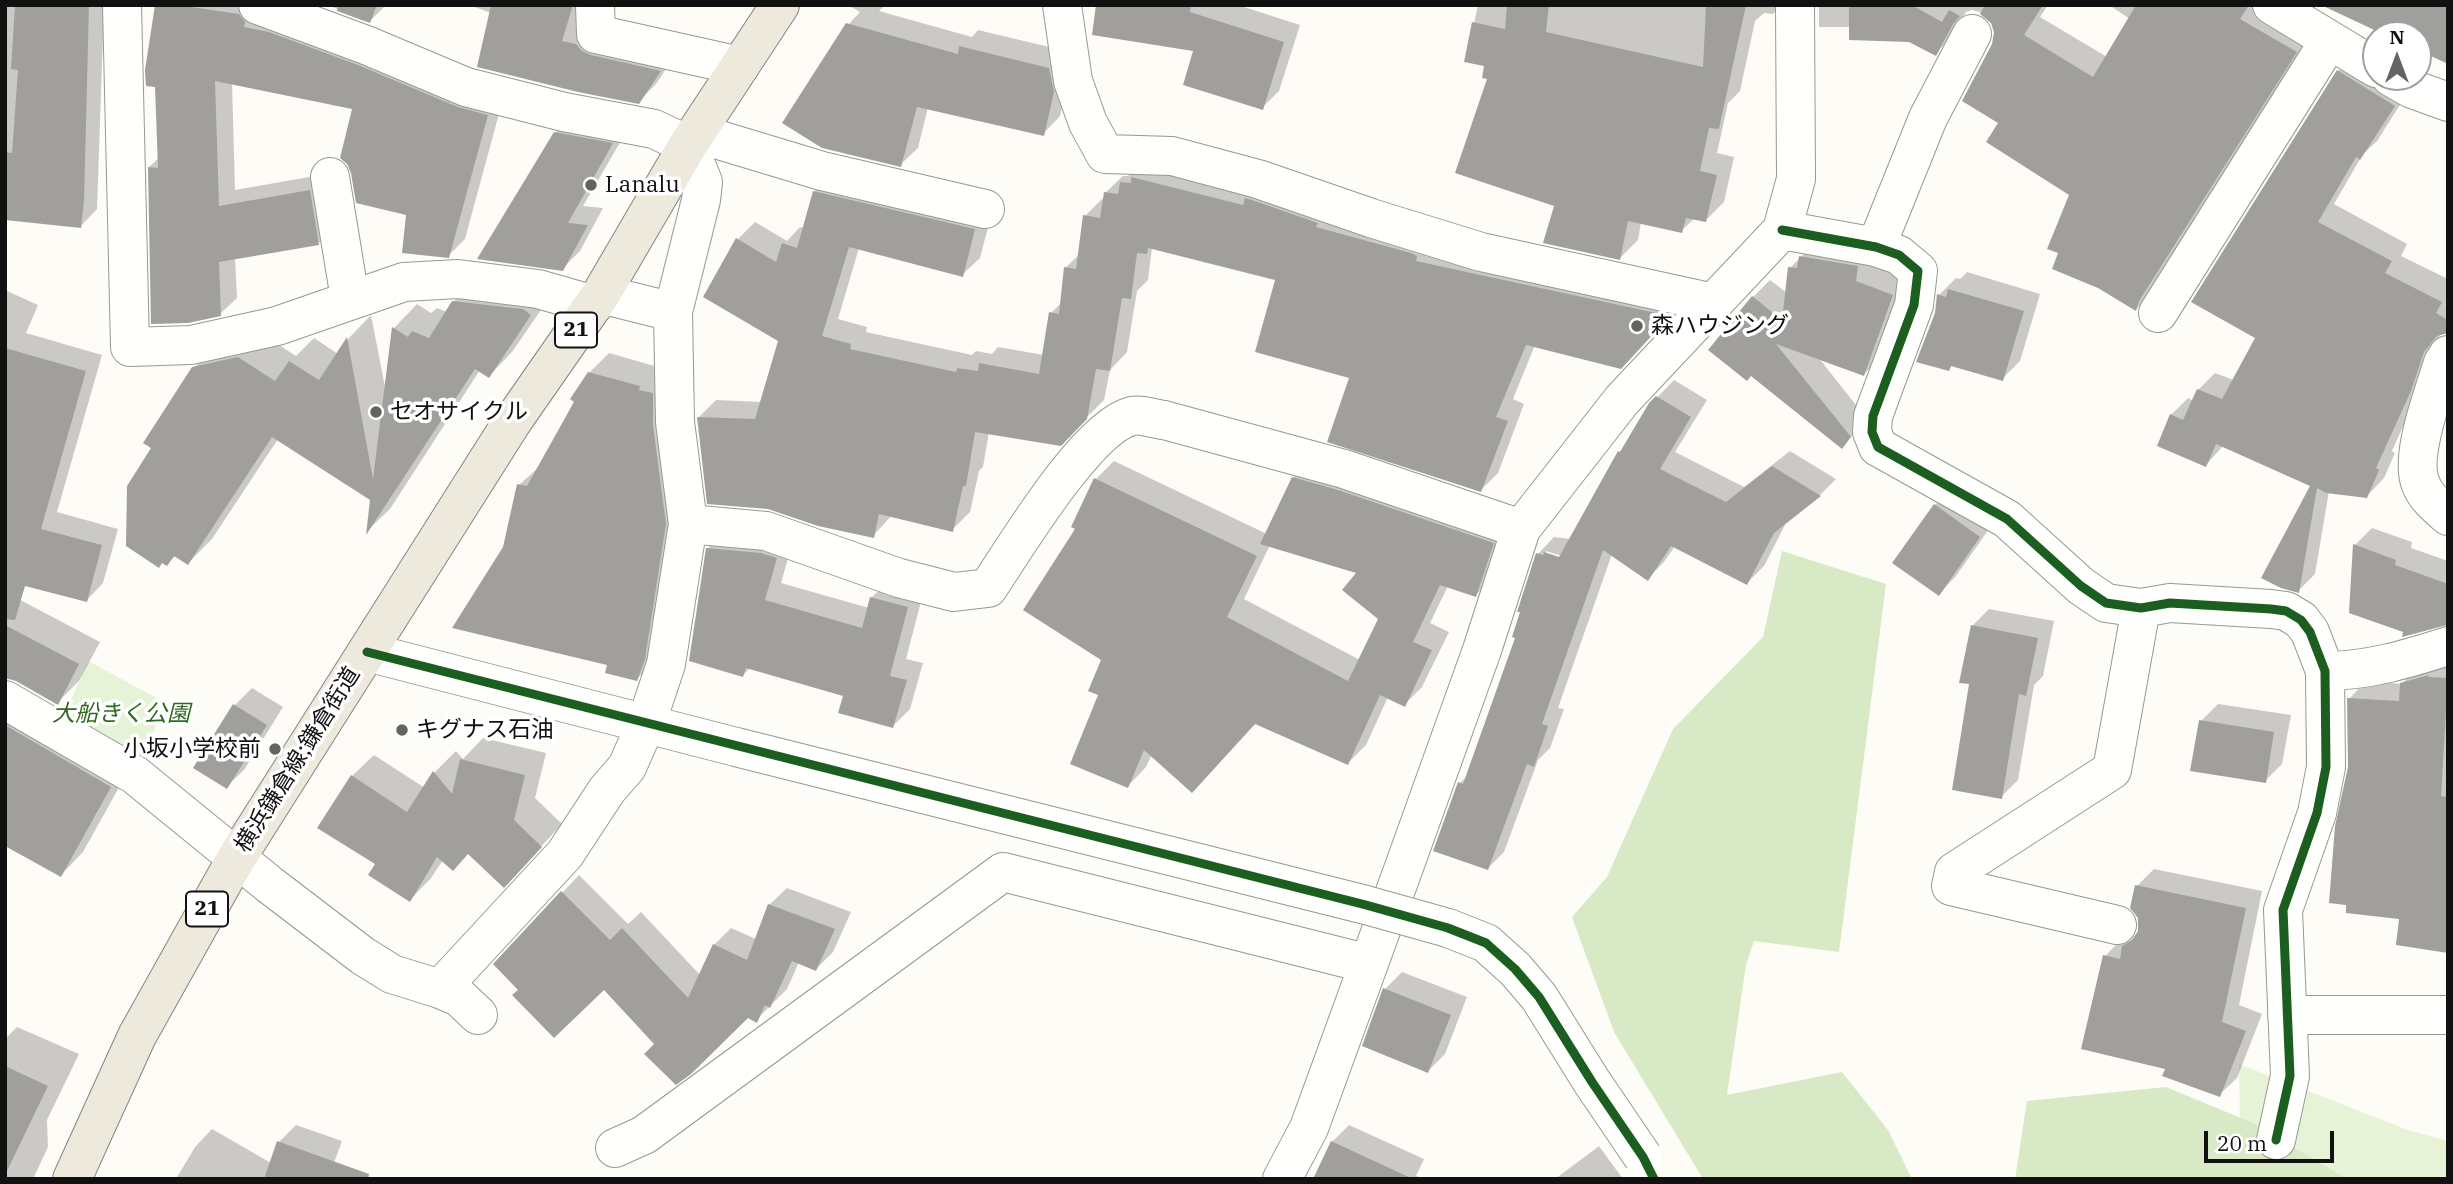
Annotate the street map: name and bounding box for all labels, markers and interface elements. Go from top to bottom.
north arrow [2362,21,2432,91]
text: N [2389,25,2405,49]
place label: Lanalu [605,171,680,199]
marker: Lanalu [583,177,599,193]
road number: 21 [555,312,597,348]
place label: 森ハウジング [1651,312,1789,340]
marker: 森ハウジング [1629,318,1645,334]
place label: セオサイクル [390,398,528,426]
marker: セオサイクル [368,404,384,420]
street label: 横浜鎌倉線;鎌倉街道 [230,662,366,858]
park label: 大船きく公園 [52,700,190,728]
place label: キグナス石油 [416,716,554,744]
marker: キグナス石油 [394,722,410,738]
place label: 小坂小学校前 [123,735,261,763]
marker: 小坂小学校前 [267,741,283,757]
road number: 21 [186,892,228,926]
scale bar [2208,1118,2338,1162]
text: 20 m [2217,1129,2267,1157]

